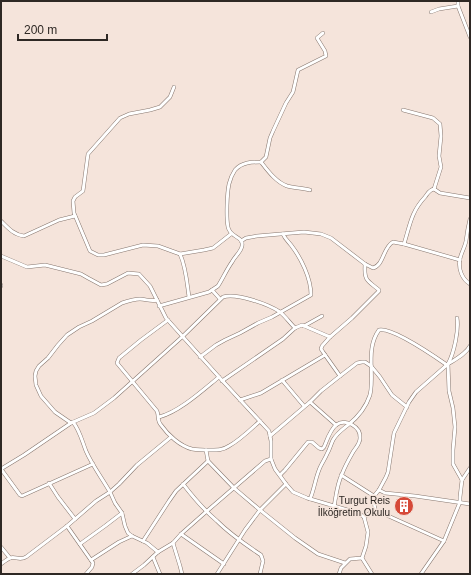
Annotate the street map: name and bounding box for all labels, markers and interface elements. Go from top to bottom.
scale bar [18,16,107,42]
text: 200 m [24,23,57,37]
place label: Turgut Reis İlköğretim Okulu [318,495,390,518]
building icon: Turgut Reis İlköğretim Okulu [393,495,415,517]

